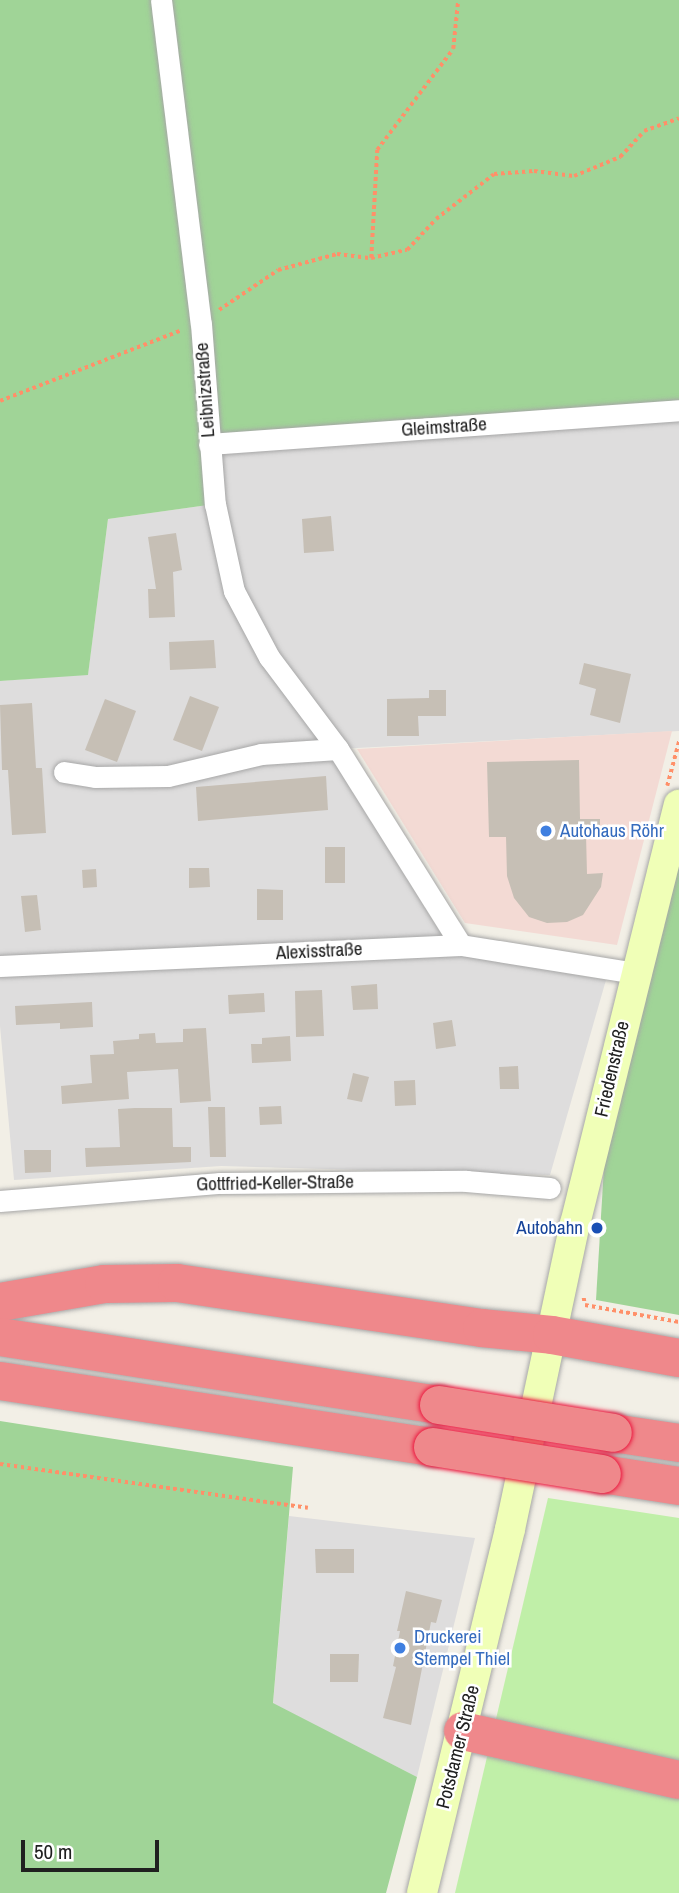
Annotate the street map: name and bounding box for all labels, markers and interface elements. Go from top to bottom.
street label: Leibnizstraße [190,342,220,438]
street label: Gleimstraße [400,413,488,441]
place label: Autohaus Röhr [560,820,664,842]
marker: Autohaus Röhr [538,823,554,839]
street label: Alexisstraße [275,937,363,965]
street label: Friedenstraße [590,1019,634,1119]
street label: Gottfried-Keller-Straße [196,1170,354,1196]
place label: Autobahn [516,1217,583,1239]
marker: Autobahn [589,1220,605,1236]
place label: Druckerei Stempel Thiel [414,1626,510,1670]
marker: Druckerei Stempel Thiel [392,1640,408,1656]
street label: Potsdamer Straße [432,1683,484,1811]
scale bar [24,1826,163,1870]
text: 50 m [34,1837,72,1866]

